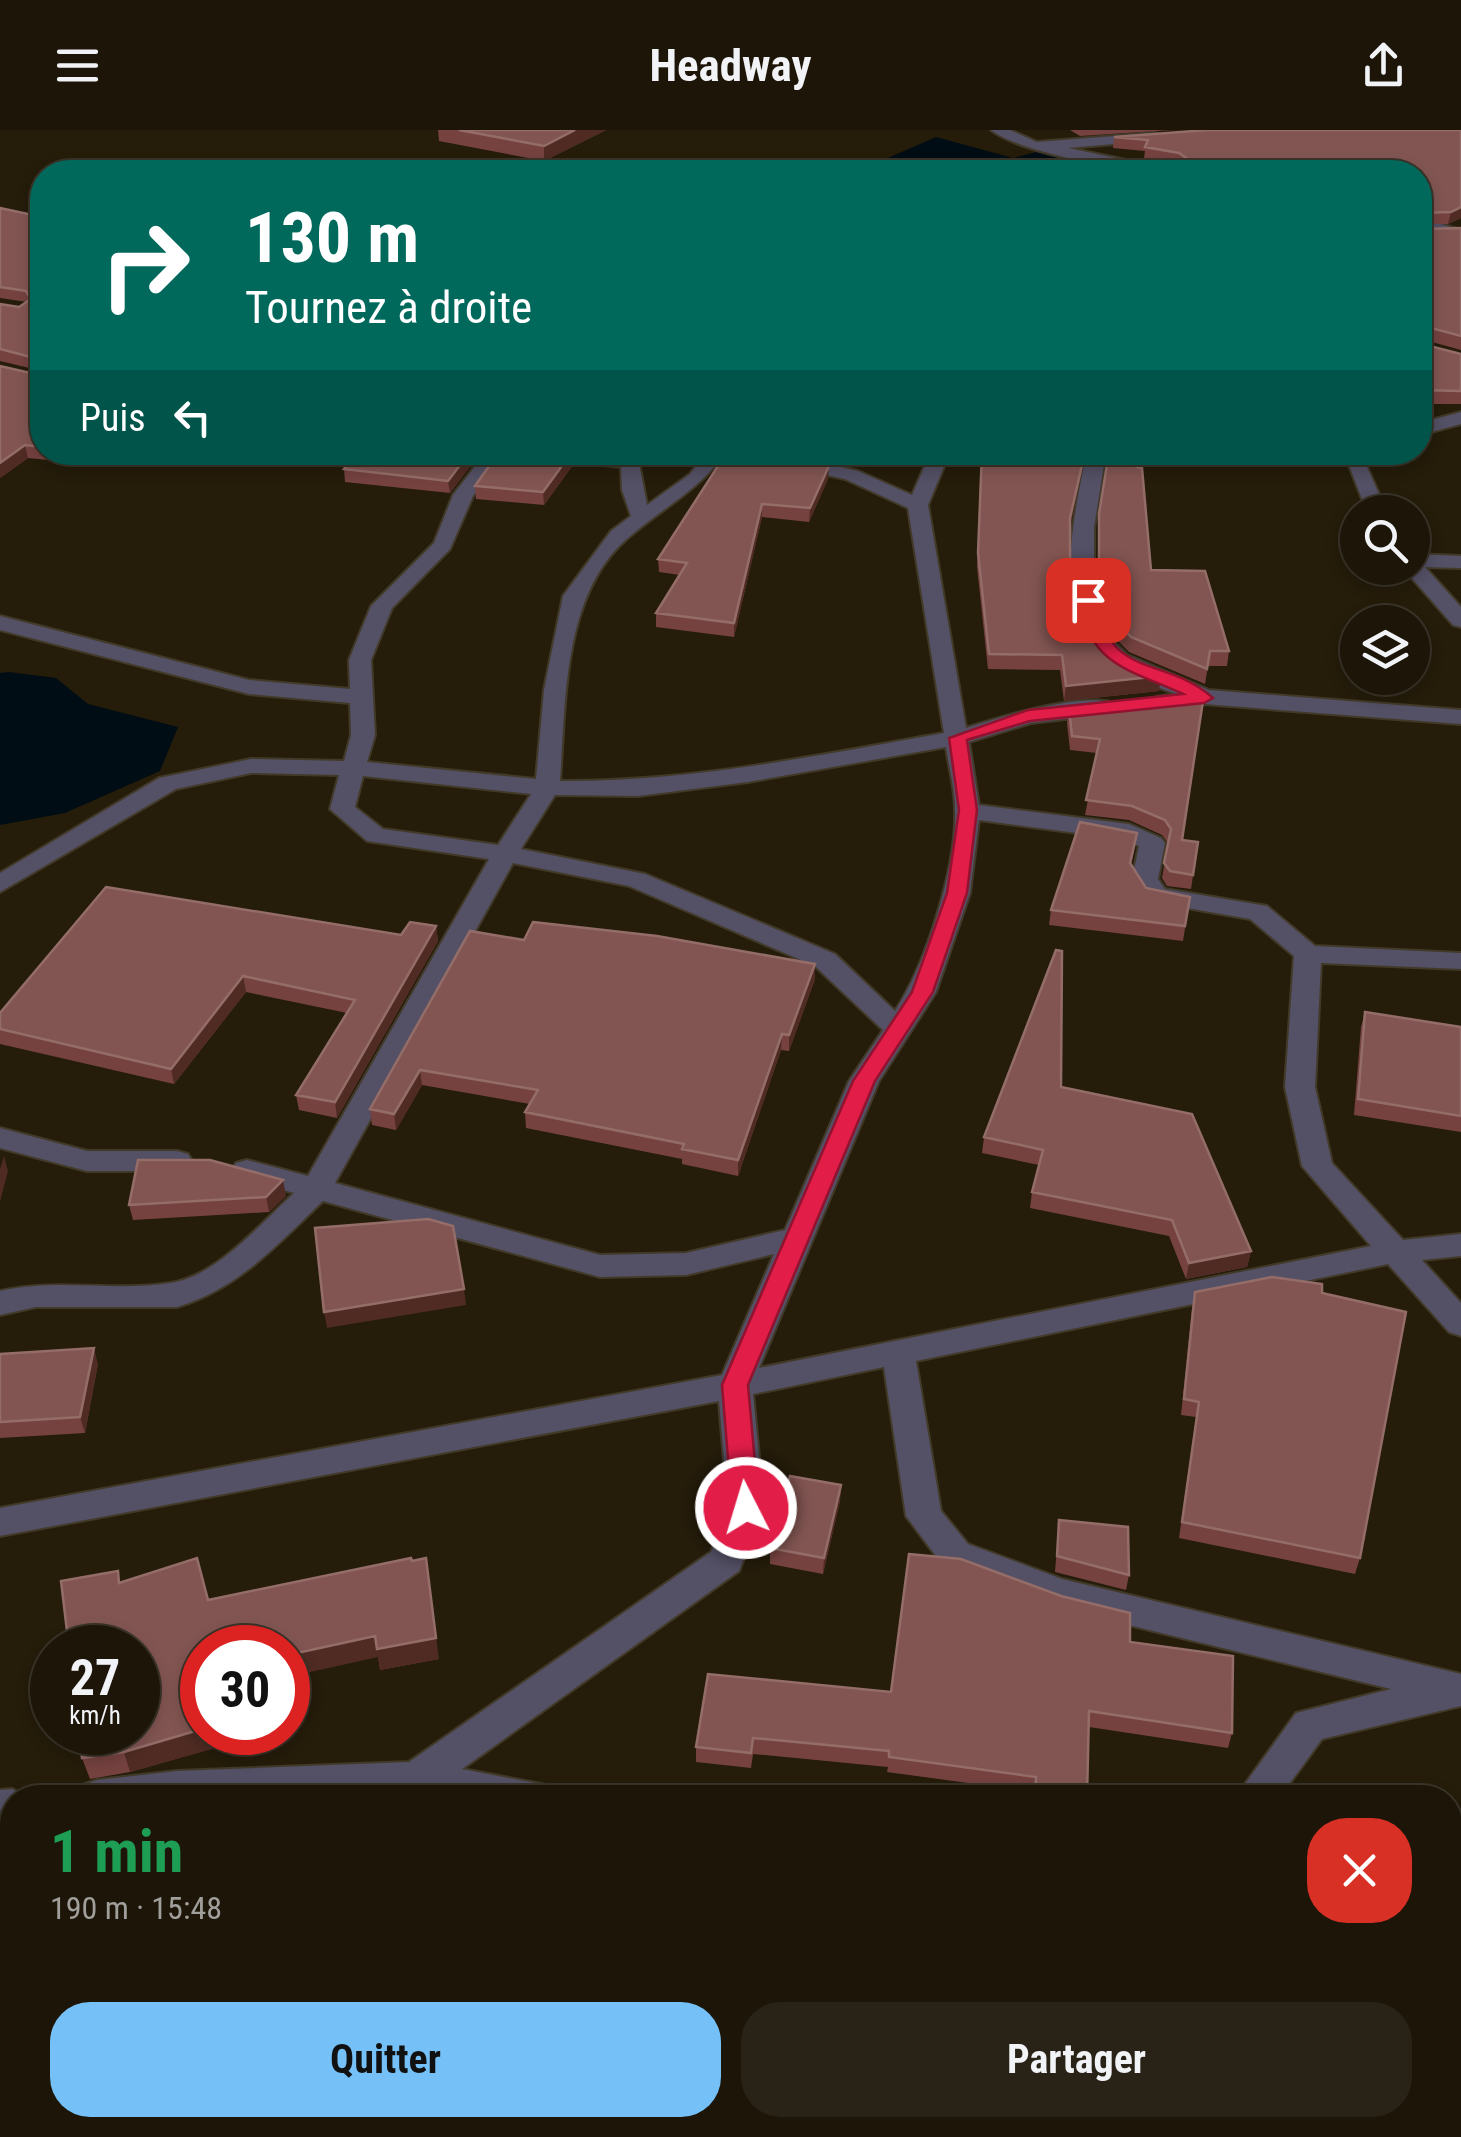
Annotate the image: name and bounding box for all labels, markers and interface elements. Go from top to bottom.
icon: menu [50,38,105,93]
icon: share [1356,38,1411,93]
text: Headway [649,39,812,92]
text: 130 m [245,197,419,279]
icon: right [80,200,210,330]
text: Tournez à droite [245,281,532,334]
icon: left [165,390,220,445]
text: Puis [80,396,145,440]
map controls [1340,495,1430,695]
button: search [1340,495,1430,585]
pin [1046,558,1131,643]
icon: arrive [1061,573,1116,628]
button: layers [1340,605,1430,695]
position arrow [694,1456,798,1560]
speed limit sign: 30 [180,1625,310,1755]
text: 27 [70,1649,120,1707]
text: km/h [69,1701,121,1730]
text: 1 min [50,1816,183,1887]
button: close [1307,1818,1412,1923]
text: 190 m · 15:48 [50,1889,222,1927]
button: Quitter [50,2002,721,2117]
button: Partager [741,2002,1412,2117]

